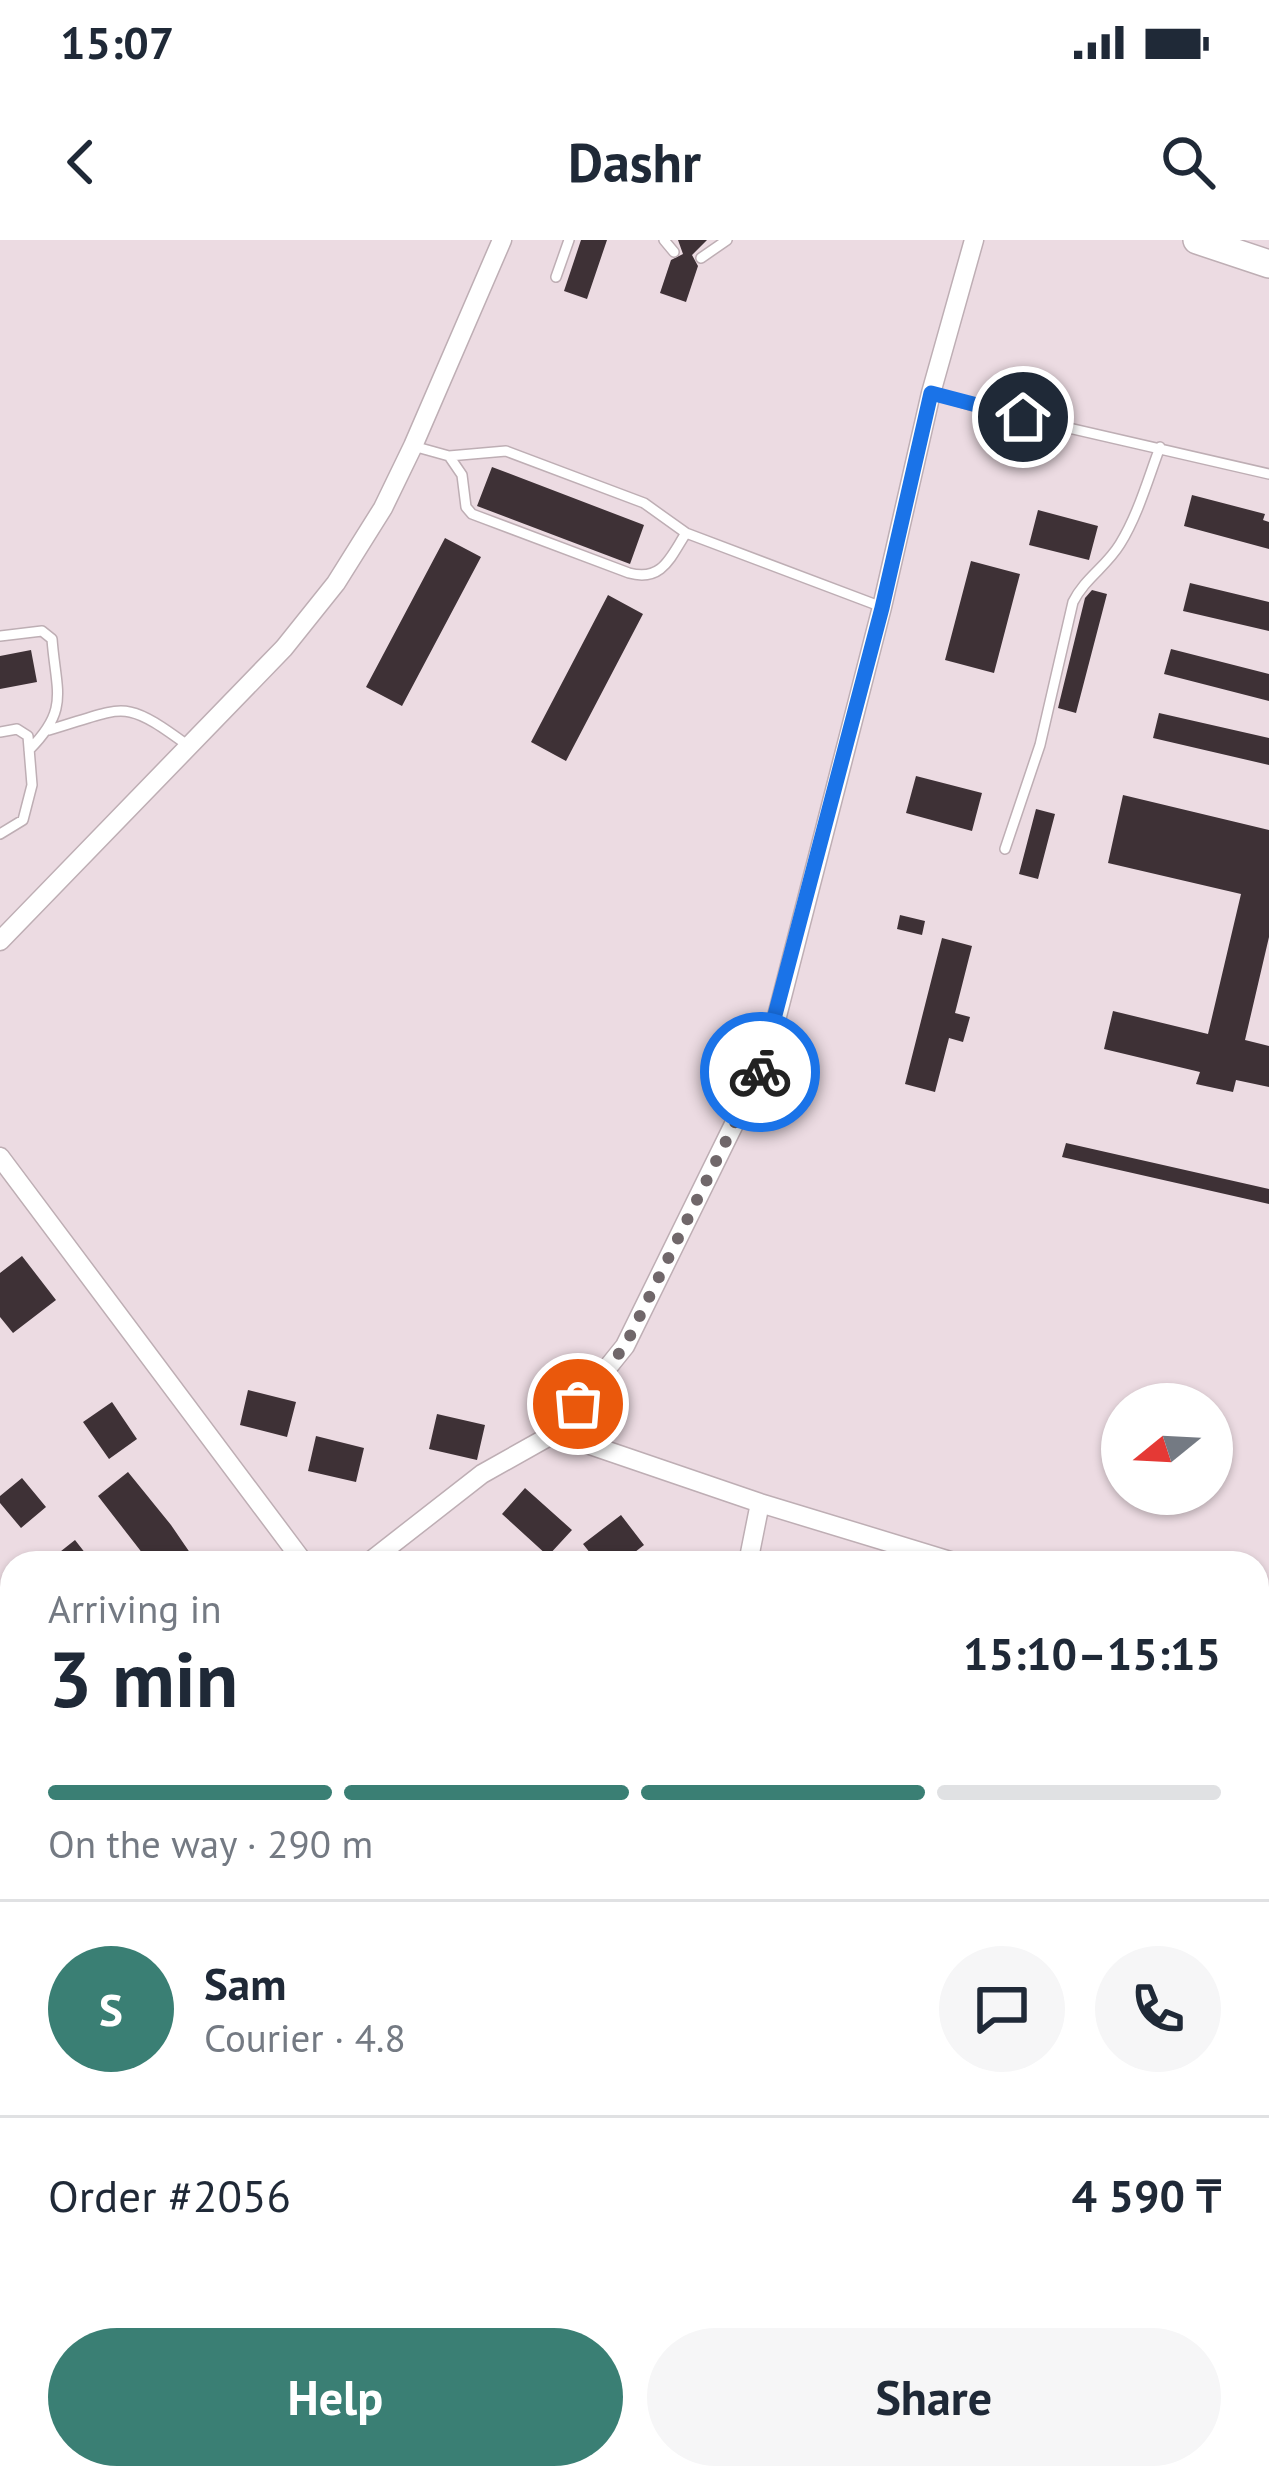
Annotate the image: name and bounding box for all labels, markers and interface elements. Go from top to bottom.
text: 15:07 [60,13,174,71]
text: Dashr [568,127,701,197]
icon: back [48,129,114,195]
icon: search [1155,129,1221,195]
pin [972,366,1074,468]
icon: home [990,384,1056,450]
courier [700,1012,820,1132]
icon: bike [727,1039,793,1105]
pin [527,1353,629,1455]
icon: bag [545,1371,611,1437]
north arrow [1101,1383,1233,1515]
map controls [1101,1383,1233,1515]
text: Arriving in [48,1583,222,1634]
text: 15:10–15:15 [963,1624,1221,1682]
text: 3 min [48,1628,238,1729]
text: On the way · 290 m [48,1818,373,1869]
button: chat [939,1946,1065,2072]
button: phone [1095,1946,1221,2072]
text: Sam [204,1954,286,2012]
text: S [99,1980,123,2038]
text: Courier · 4.8 [204,2012,406,2063]
text: Order #2056 [48,2166,291,2224]
text: 4 590 ₸ [1072,2166,1221,2224]
button: Help [48,2328,623,2466]
button: Share [647,2328,1221,2466]

